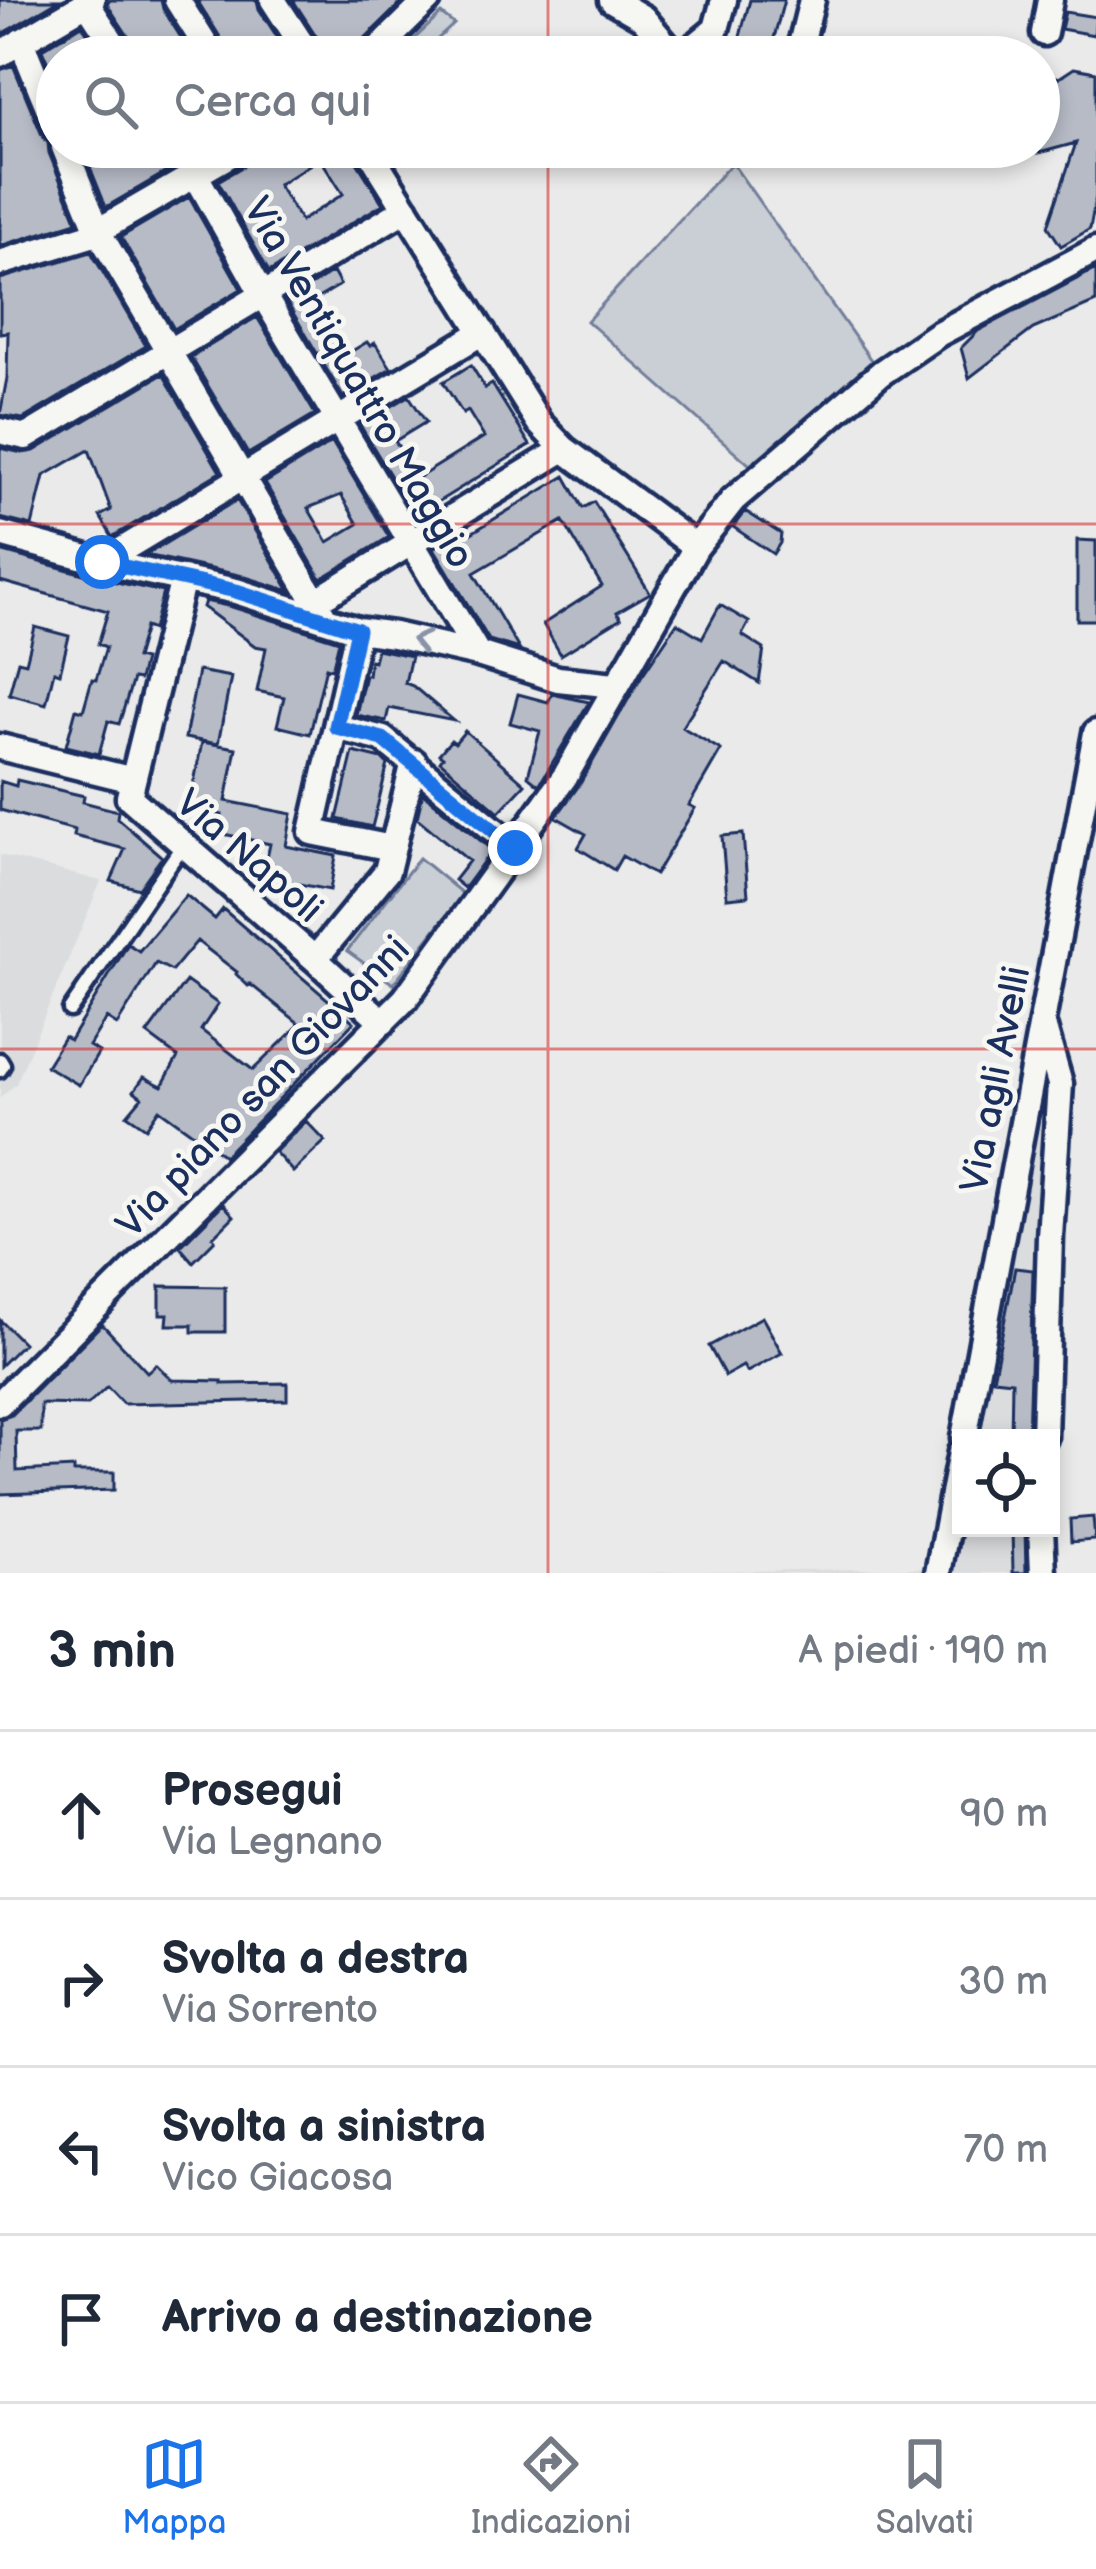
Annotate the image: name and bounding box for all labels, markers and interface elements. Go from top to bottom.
search box [36,36,1060,168]
icon: search [78,69,144,135]
text: Cerca qui [174,75,371,130]
street label: Via Ventiquattro Maggio [232,189,483,577]
route start [75,535,129,589]
one-way arrow [410,629,430,654]
street label: Via Napoli [165,780,332,934]
route end [488,821,542,875]
street label: Via piano san Giovanni [107,927,420,1249]
street label: Via agli Avelli [951,962,1041,1197]
map controls [952,1429,1060,1537]
button: locate [952,1429,1060,1537]
text: 3 min [48,1621,176,1682]
text: A piedi · 190 m [799,1628,1048,1675]
text: Prosegui [162,1764,343,1819]
icon: ahead [48,1782,114,1848]
text: 90 m [960,1791,1048,1838]
text: Via Legnano [162,1819,383,1866]
text: Svolta a destra [162,1932,469,1987]
icon: right [48,1950,114,2016]
text: 30 m [958,1959,1048,2006]
text: Via Sorrento [162,1987,378,2034]
text: Svolta a sinistra [162,2100,486,2155]
icon: left [48,2118,114,2184]
text: 70 m [963,2127,1048,2174]
text: Vico Giacosa [162,2155,393,2202]
icon: arrive [48,2286,114,2352]
text: Arrivo a destinazione [162,2291,593,2346]
tab: Mappa [122,2431,226,2543]
tab: Indicazioni [471,2431,631,2543]
tab: Salvati [876,2431,974,2543]

